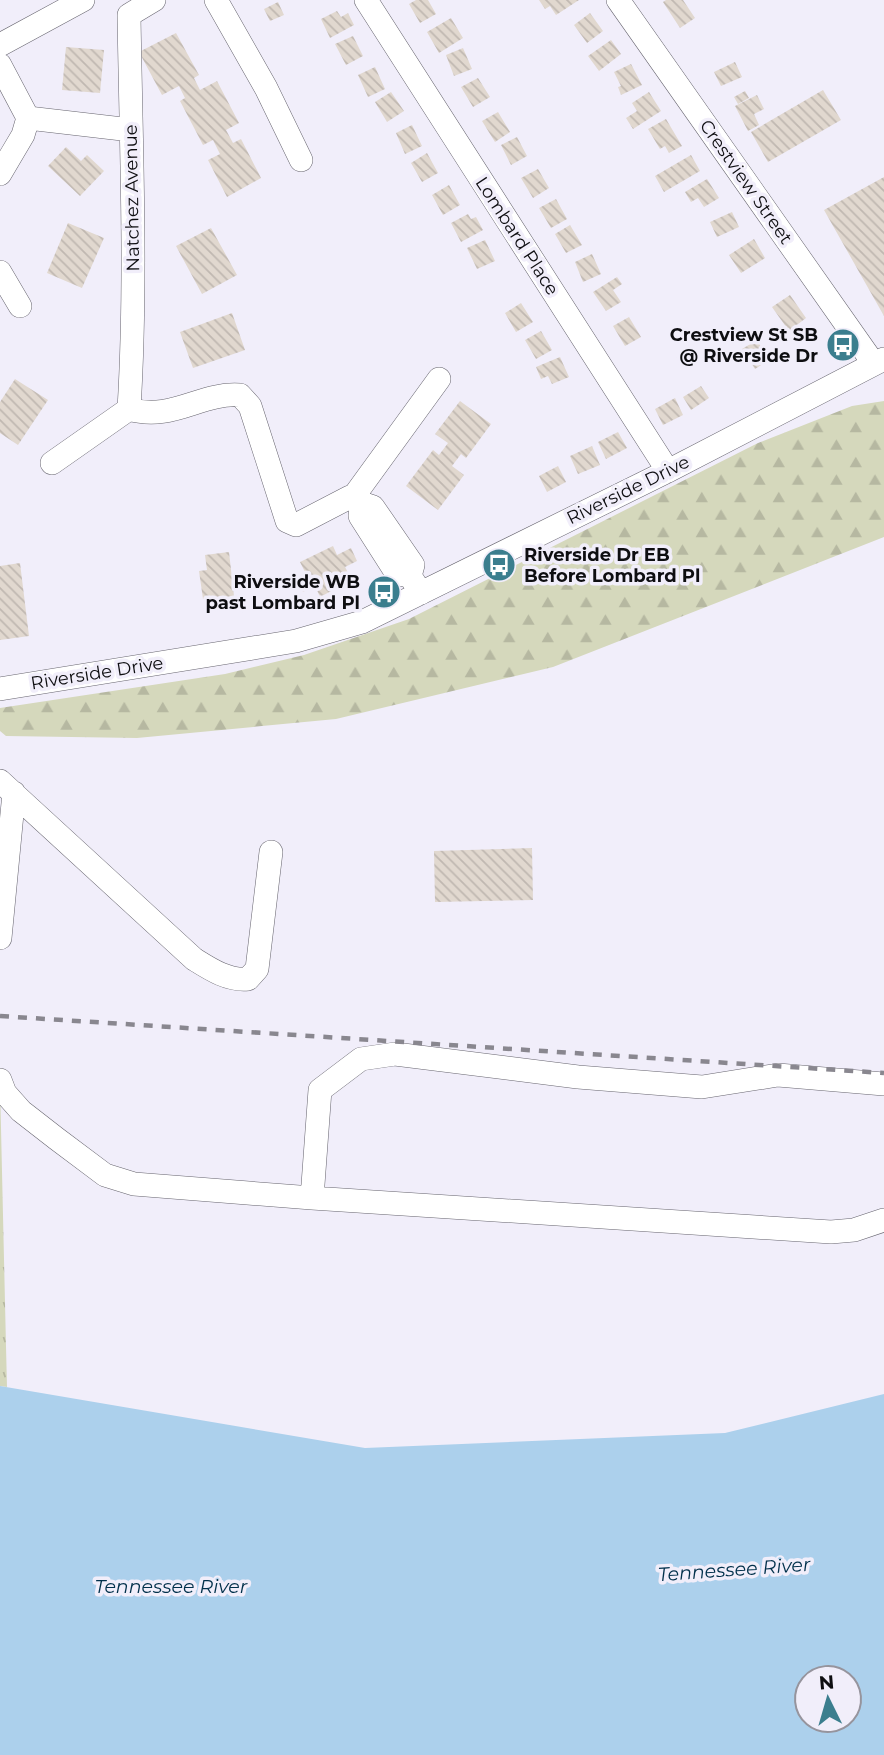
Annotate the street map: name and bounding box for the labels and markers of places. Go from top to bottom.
place label: Crestview St SB @ Riverside Dr [670,324,818,367]
bus stop icon: Crestview St SB @ Riverside Dr [824,326,862,364]
place label: Riverside Dr EB Before Lombard Pl [524,544,700,587]
bus stop icon: Riverside Dr EB Before Lombard Pl [480,546,518,584]
place label: Riverside WB past Lombard Pl [206,571,360,614]
bus stop icon: Riverside WB past Lombard Pl [365,573,403,611]

